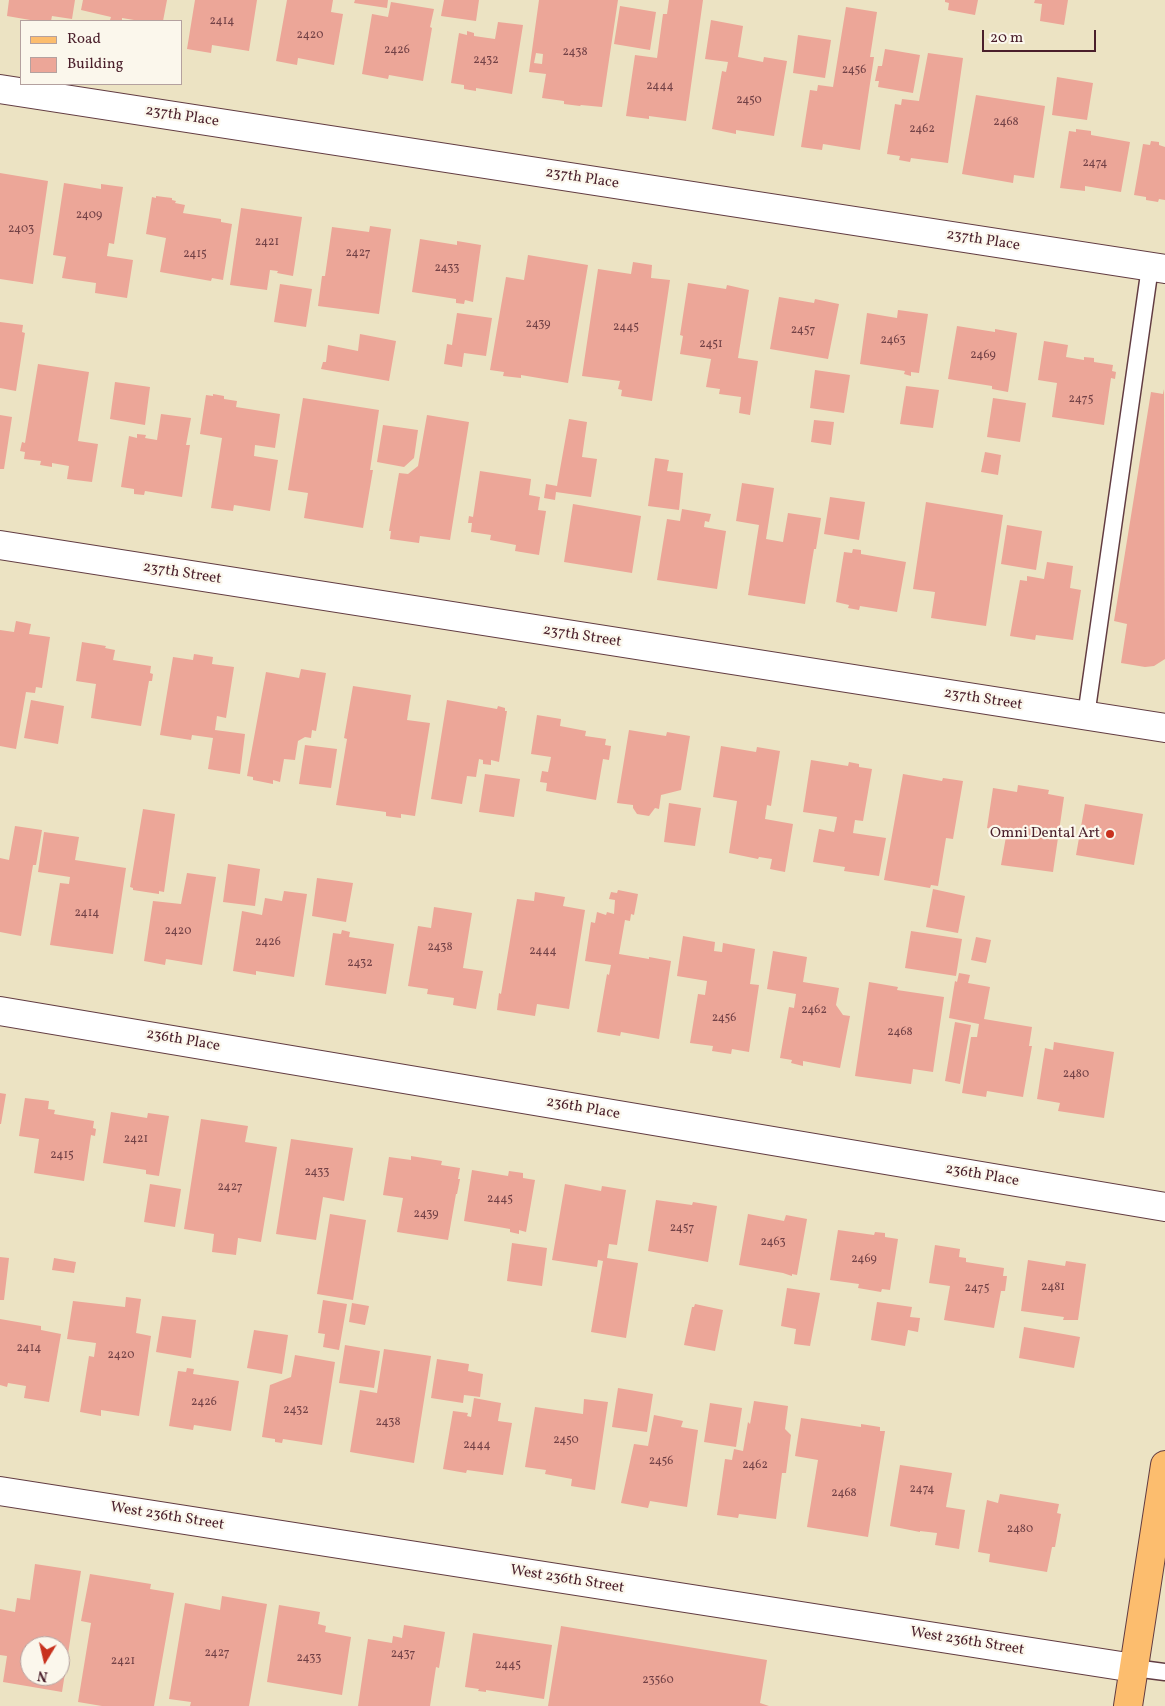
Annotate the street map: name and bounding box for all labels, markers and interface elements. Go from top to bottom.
house number: 2414 [209,15,235,29]
legend [20,20,182,85]
scale bar [985,20,1099,52]
text: 20 m [990,28,1023,49]
text: Road [67,29,101,50]
house number: 2420 [297,29,323,43]
house number: 2426 [384,44,410,58]
house number: 2438 [562,46,588,60]
text: Building [67,54,123,75]
house number: 2432 [473,54,499,68]
house number: 2456 [842,64,866,78]
house number: 2444 [646,80,674,94]
house number: 2450 [736,94,762,108]
street label: 237th Place [144,102,220,132]
house number: 2468 [993,116,1019,130]
house number: 2462 [909,123,935,137]
house number: 2474 [1082,157,1108,171]
street label: 237th Place [544,164,620,194]
house number: 2409 [76,209,102,223]
house number: 2403 [8,223,34,237]
street label: 237th Place [945,226,1021,256]
house number: 2421 [255,236,279,250]
house number: 2427 [345,247,371,261]
house number: 2415 [183,248,207,262]
house number: 2433 [435,262,459,276]
house number: 2439 [526,318,550,332]
house number: 2445 [613,321,639,335]
house number: 2457 [791,324,815,338]
house number: 2463 [880,334,906,348]
house number: 2451 [699,338,723,352]
house number: 2469 [970,349,996,363]
house number: 2475 [1069,393,1093,407]
street label: 237th Street [142,559,222,589]
street label: 237th Street [542,622,622,652]
street label: 237th Street [943,685,1023,715]
place label: Omni Dental Art [990,825,1100,843]
marker: Omni Dental Art [1104,828,1116,840]
house number: 2414 [74,907,100,921]
house number: 2420 [165,925,191,939]
house number: 2426 [255,936,281,950]
house number: 2438 [427,941,453,955]
house number: 2444 [529,945,557,959]
house number: 2432 [347,957,373,971]
house number: 2462 [801,1004,827,1018]
house number: 2456 [712,1012,736,1026]
street label: 236th Place [145,1026,221,1056]
house number: 2468 [887,1026,913,1040]
house number: 2480 [1063,1068,1089,1082]
street label: 236th Place [545,1094,621,1124]
house number: 2421 [124,1133,148,1147]
house number: 2415 [50,1149,74,1163]
street label: 236th Place [944,1161,1020,1191]
house number: 2433 [305,1166,329,1180]
house number: 2427 [217,1181,243,1195]
house number: 2445 [487,1193,513,1207]
house number: 2439 [414,1208,438,1222]
house number: 2457 [670,1222,694,1236]
house number: 2463 [760,1236,786,1250]
house number: 2469 [851,1253,877,1267]
house number: 2481 [1041,1281,1065,1295]
house number: 2475 [965,1282,989,1296]
house number: 2414 [16,1342,42,1356]
house number: 2420 [108,1349,134,1363]
house number: 2426 [191,1396,217,1410]
house number: 2432 [283,1404,309,1418]
house number: 2438 [375,1416,401,1430]
house number: 2450 [553,1434,579,1448]
house number: 2444 [463,1439,491,1453]
house number: 2456 [649,1455,673,1469]
house number: 2462 [742,1459,768,1473]
house number: 2474 [909,1483,935,1497]
house number: 2468 [831,1487,857,1501]
street label: West 236th Street [109,1499,225,1535]
house number: 2480 [1007,1523,1033,1537]
street label: West 236th Street [509,1562,625,1598]
street label: West 236th Street [909,1624,1025,1660]
north arrow [20,1636,70,1686]
house number: 2427 [204,1647,230,1661]
house number: 2437 [391,1648,415,1662]
house number: 2433 [297,1652,321,1666]
house number: 2421 [111,1655,135,1669]
house number: 2445 [495,1659,521,1673]
text: N [36,1665,49,1686]
house number: 23560 [642,1674,674,1688]

